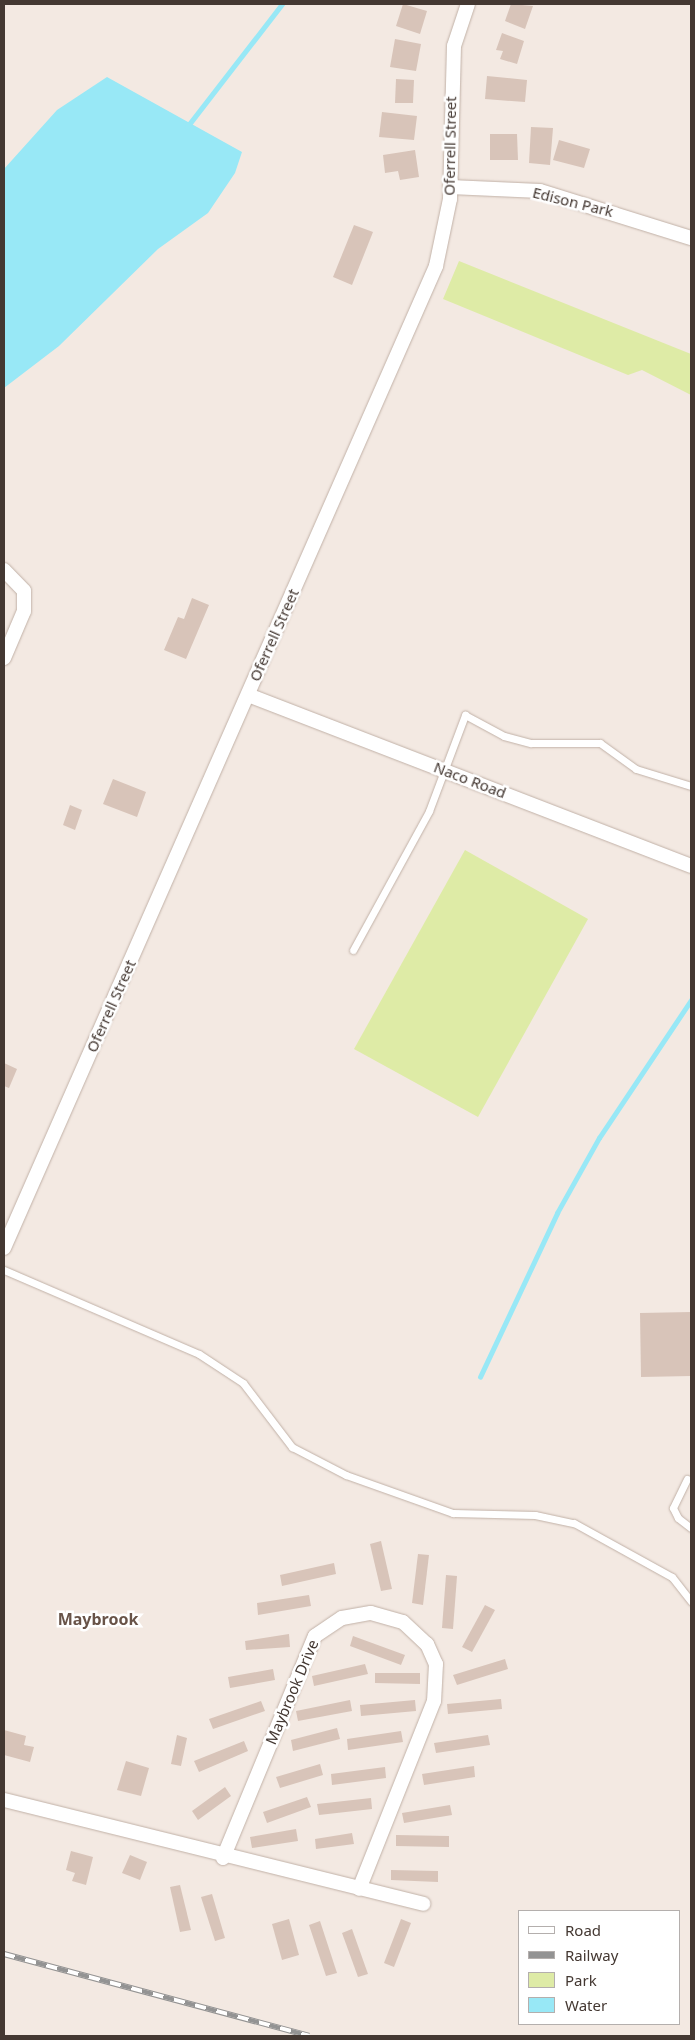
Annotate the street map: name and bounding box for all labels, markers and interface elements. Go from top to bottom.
street label: Oferrell Street [440,96,460,196]
street label: Edison Park [531,183,615,221]
street label: Oferrell Street [246,586,302,684]
street label: Naco Road [431,758,509,802]
street label: Oferrell Street [83,957,139,1055]
district label: Maybrook [58,1609,138,1629]
street label: Maybrook Drive [262,1637,322,1747]
legend [518,1910,680,2025]
text: Road [565,1920,601,1940]
text: Railway [565,1945,618,1965]
text: Park [565,1970,597,1990]
text: Water [565,1995,607,2015]

